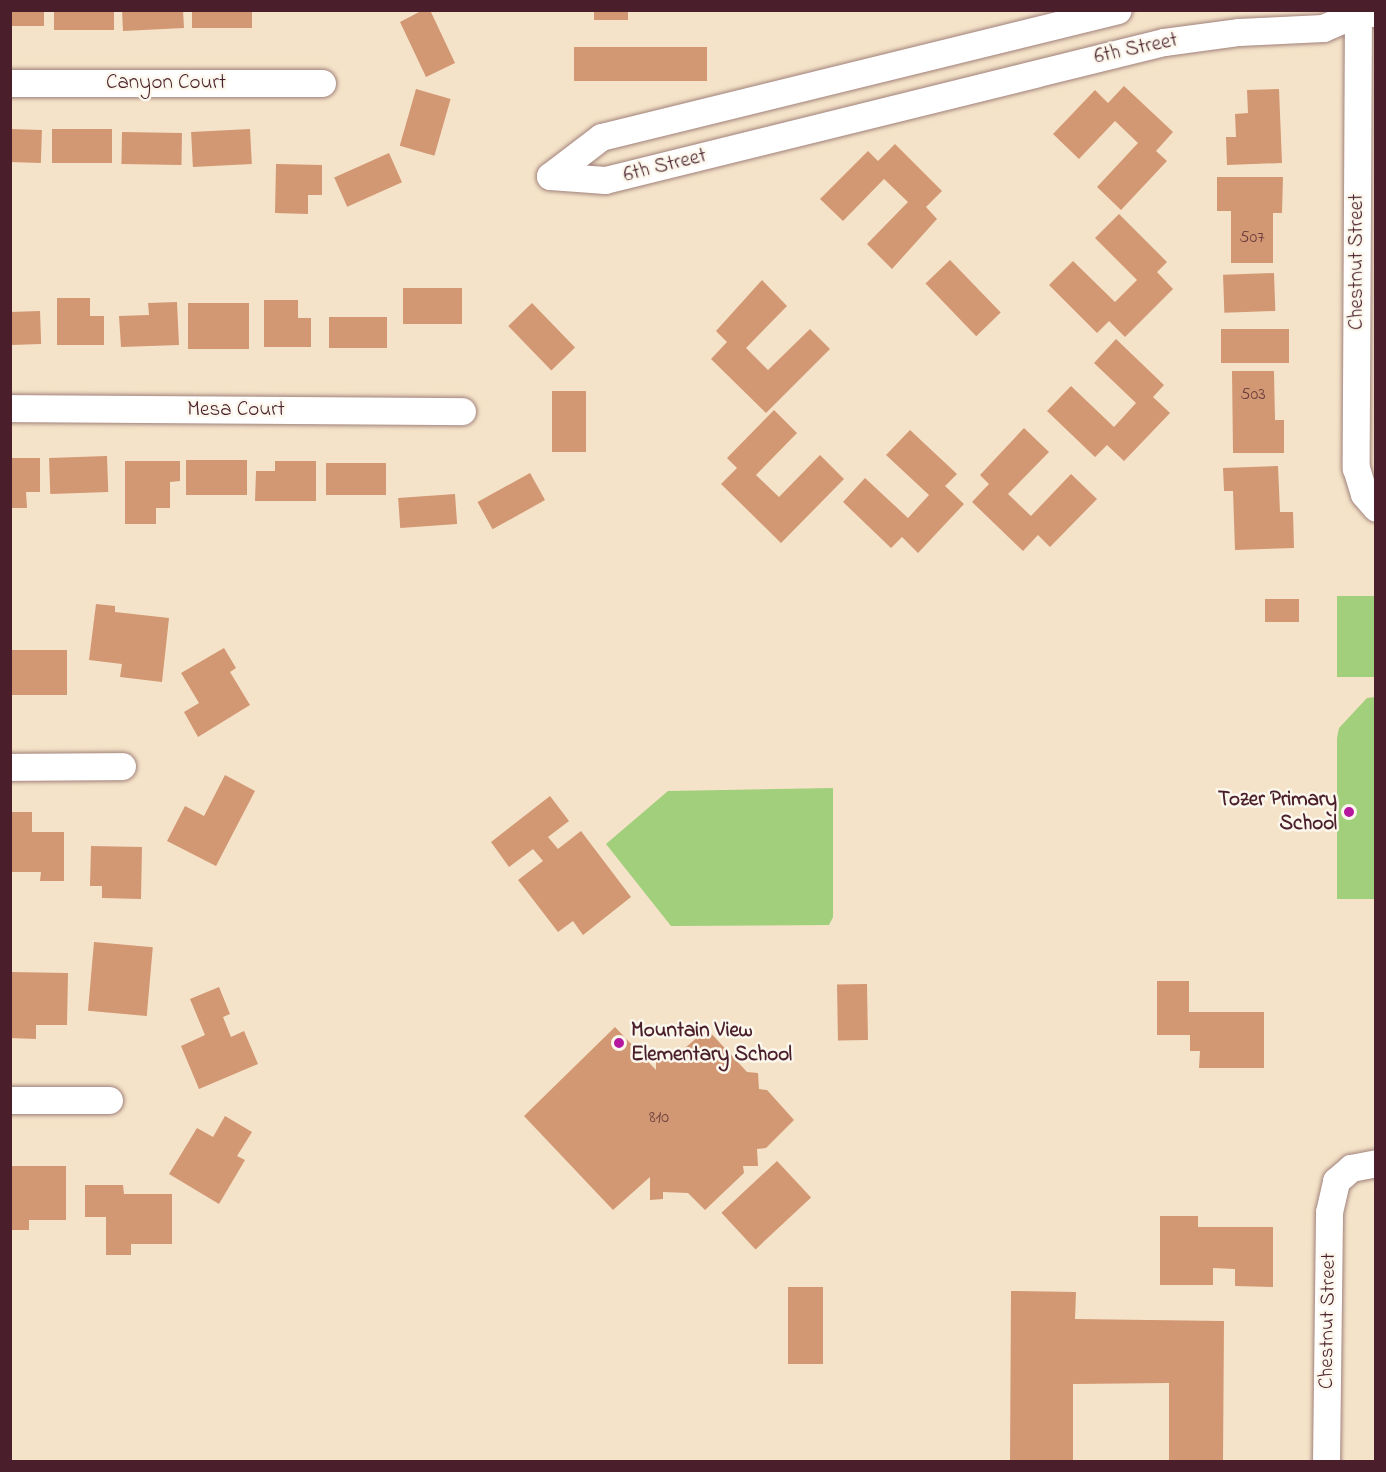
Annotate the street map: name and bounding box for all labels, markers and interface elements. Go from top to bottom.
street label: 6th Street [1092,28,1180,70]
street label: Canyon Court [106,70,226,96]
street label: 6th Street [621,144,709,188]
street label: Chestnut Street [1344,194,1370,330]
house number: 507 [1239,227,1265,249]
house number: 503 [1240,384,1266,406]
street label: Mesa Court [187,397,285,423]
place label: Tozer Primary School [1218,787,1337,837]
marker: Tozer Primary School [1342,805,1356,819]
place label: Mountain View Elementary School [631,1018,792,1068]
marker: Mountain View Elementary School [612,1036,626,1050]
house number: 810 [649,1107,669,1129]
street label: Chestnut Street [1314,1253,1342,1389]

